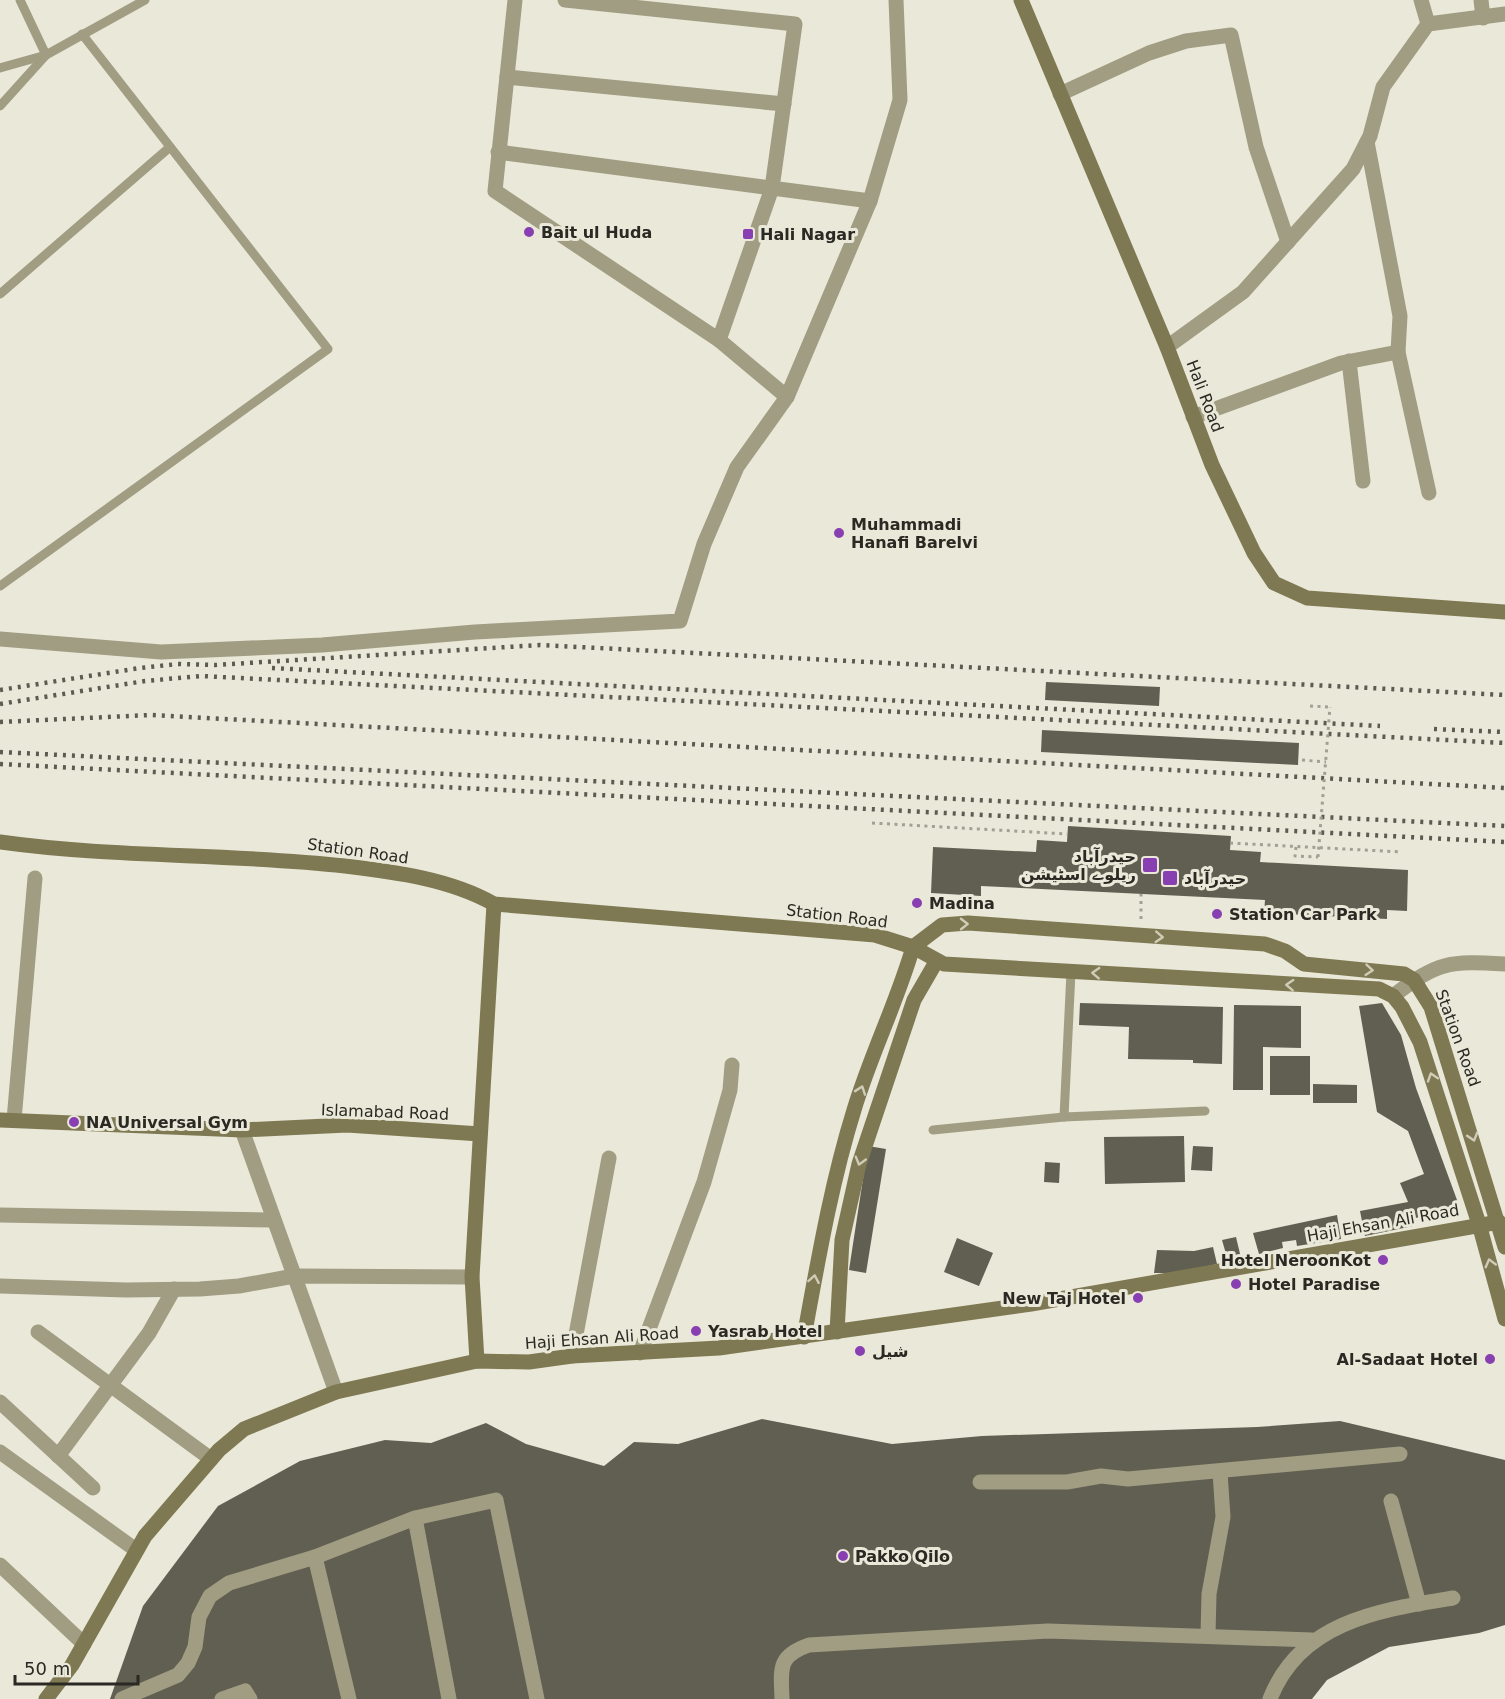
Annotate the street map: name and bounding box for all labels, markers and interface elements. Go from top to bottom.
place label: Bait ul Huda [541,223,652,242]
marker: Bait ul Huda [522,225,536,239]
place label: Hali Nagar [760,225,855,244]
marker: Hali Nagar [741,227,755,241]
street label: Hali Road [1183,357,1227,435]
place label: Muhammadi Hanafi Barelvi [851,515,978,552]
marker: Muhammadi Hanafi Barelvi [832,526,846,540]
street label: Station Road [306,834,410,868]
place label: حیدرآباد ریلوے اسٹیشن [1021,846,1136,884]
marker: حیدرآباد ریلوے اسٹیشن [1141,856,1159,874]
place label: حیدرآباد [1184,868,1246,888]
marker: حیدرآباد [1161,869,1179,887]
place label: Madina [929,894,995,913]
marker: Madina [910,896,924,910]
street label: Station Road [785,900,889,932]
place label: Station Car Park [1229,905,1377,924]
marker: Station Car Park [1210,907,1224,921]
one-way arrow [960,918,969,930]
one-way arrow [1154,931,1163,944]
one-way arrow [1364,963,1373,976]
one-way arrow [1091,967,1100,980]
one-way arrow [1286,979,1295,992]
street label: Station Road [1432,987,1484,1089]
one-way arrow [1427,1072,1439,1083]
one-way arrow [853,1085,866,1096]
street label: Islamabad Road [321,1100,449,1124]
place label: NA Universal Gym [86,1113,248,1132]
marker: NA Universal Gym [67,1115,81,1129]
one-way arrow [1466,1131,1478,1142]
one-way arrow [855,1155,867,1166]
street label: Haji Ehsan Ali Road [1305,1200,1461,1246]
place label: Hotel NeroonKot [1221,1251,1371,1270]
marker: Hotel NeroonKot [1376,1253,1390,1267]
one-way arrow [1484,1258,1497,1268]
one-way arrow [807,1275,820,1285]
place label: Hotel Paradise [1248,1275,1380,1294]
marker: Hotel Paradise [1229,1277,1243,1291]
place label: New Taj Hotel [1002,1289,1126,1308]
marker: New Taj Hotel [1131,1291,1145,1305]
place label: Yasrab Hotel [707,1322,823,1341]
street label: Haji Ehsan Ali Road [524,1323,680,1353]
marker: Yasrab Hotel [689,1324,703,1338]
place label: شیل [872,1342,909,1361]
marker: شیل [853,1344,867,1358]
place label: Al-Sadaat Hotel [1337,1350,1478,1369]
marker: Al-Sadaat Hotel [1483,1352,1497,1366]
place label: Pakko Qilo [855,1547,950,1566]
marker: Pakko Qilo [836,1549,850,1563]
scale bar [15,1648,138,1686]
text: 50 m [24,1658,70,1679]

